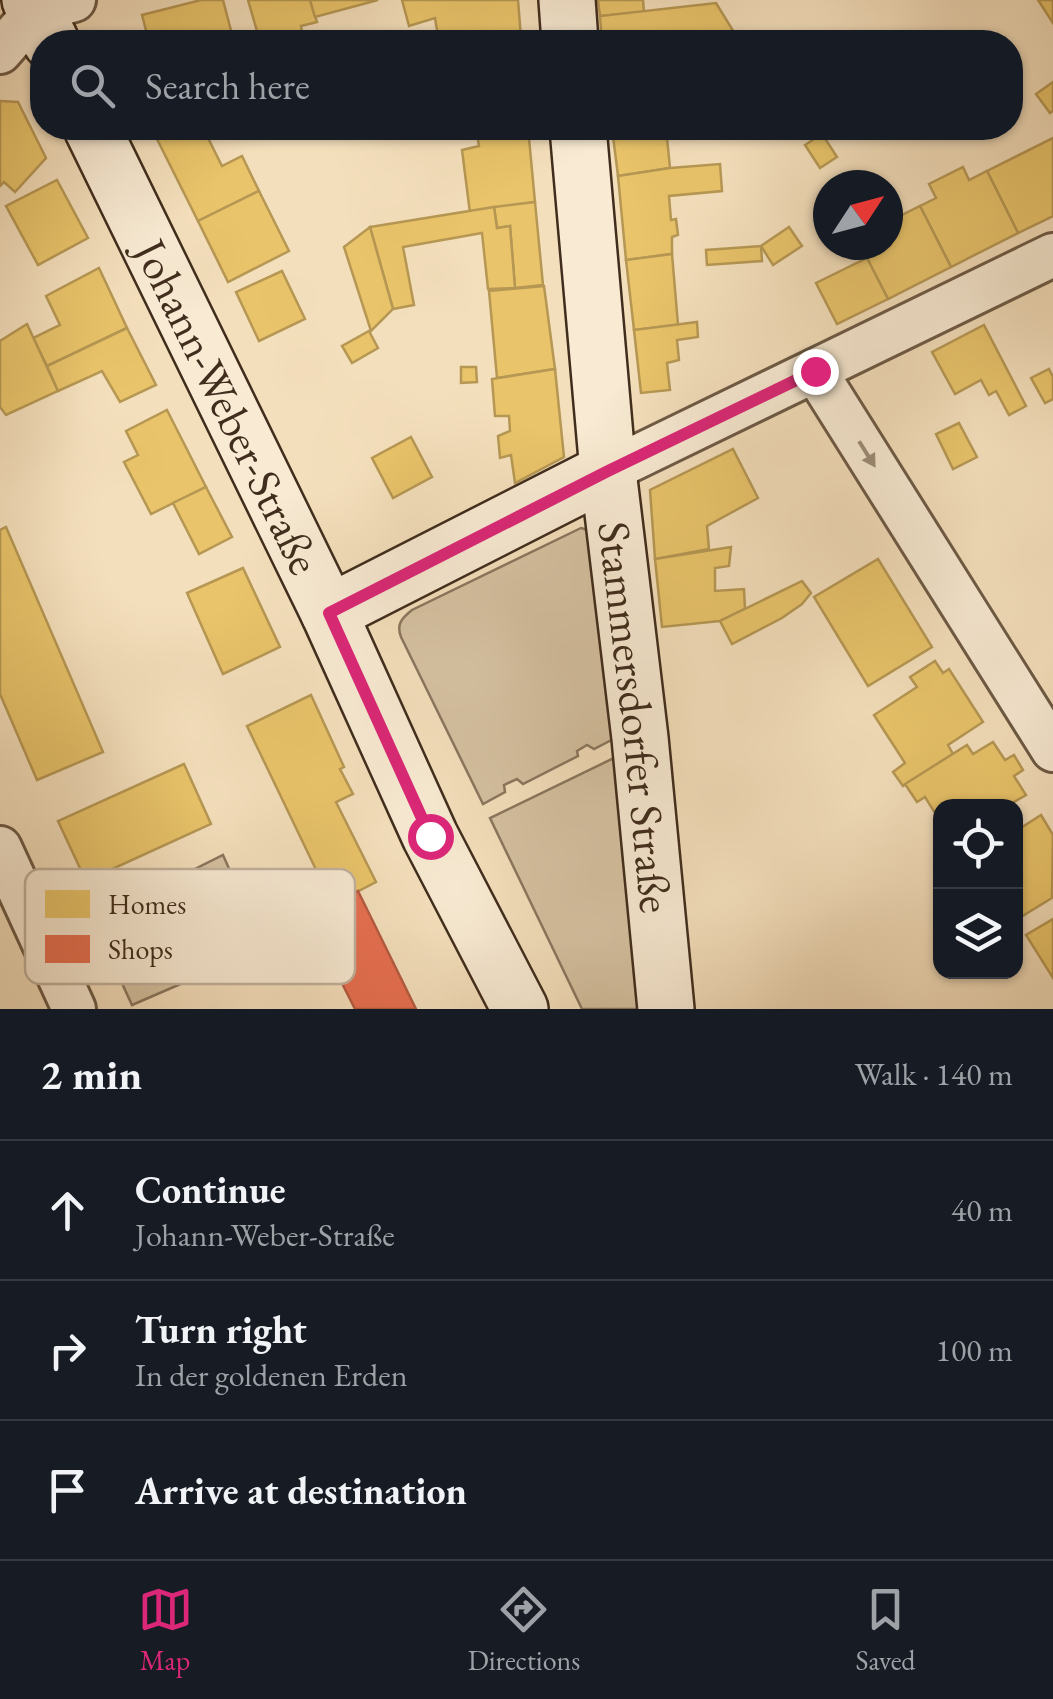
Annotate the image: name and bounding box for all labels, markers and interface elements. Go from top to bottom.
search box [30,30,1023,140]
icon: search [65,58,120,113]
text: Search here [145,61,310,110]
north arrow [813,170,903,260]
street label: Johann-Weber-Straße [120,226,334,583]
route end [793,349,839,395]
one-way arrow [858,440,875,468]
street label: Stammersdorfer Straße [585,518,686,915]
map controls [933,799,1023,979]
button: locate [933,799,1023,889]
route start [408,814,454,860]
legend [25,869,355,984]
text: Homes [108,886,186,922]
button: layers [933,889,1023,979]
text: Shops [108,931,173,967]
text: 2 min [40,1047,142,1102]
text: Walk · 140 m [855,1053,1013,1095]
text: Continue [135,1165,286,1214]
icon: ahead [40,1183,95,1238]
text: 40 m [951,1189,1013,1231]
text: Johann-Weber-Straße [135,1214,395,1256]
text: Turn right [135,1305,307,1354]
icon: right [40,1323,95,1378]
text: 100 m [936,1329,1013,1371]
text: In der goldenen Erden [135,1354,408,1396]
icon: arrive [40,1463,95,1518]
text: Arrive at destination [135,1466,467,1515]
tab: Map [138,1582,193,1678]
tab: Directions [468,1582,580,1678]
tab: Saved [855,1582,915,1678]

